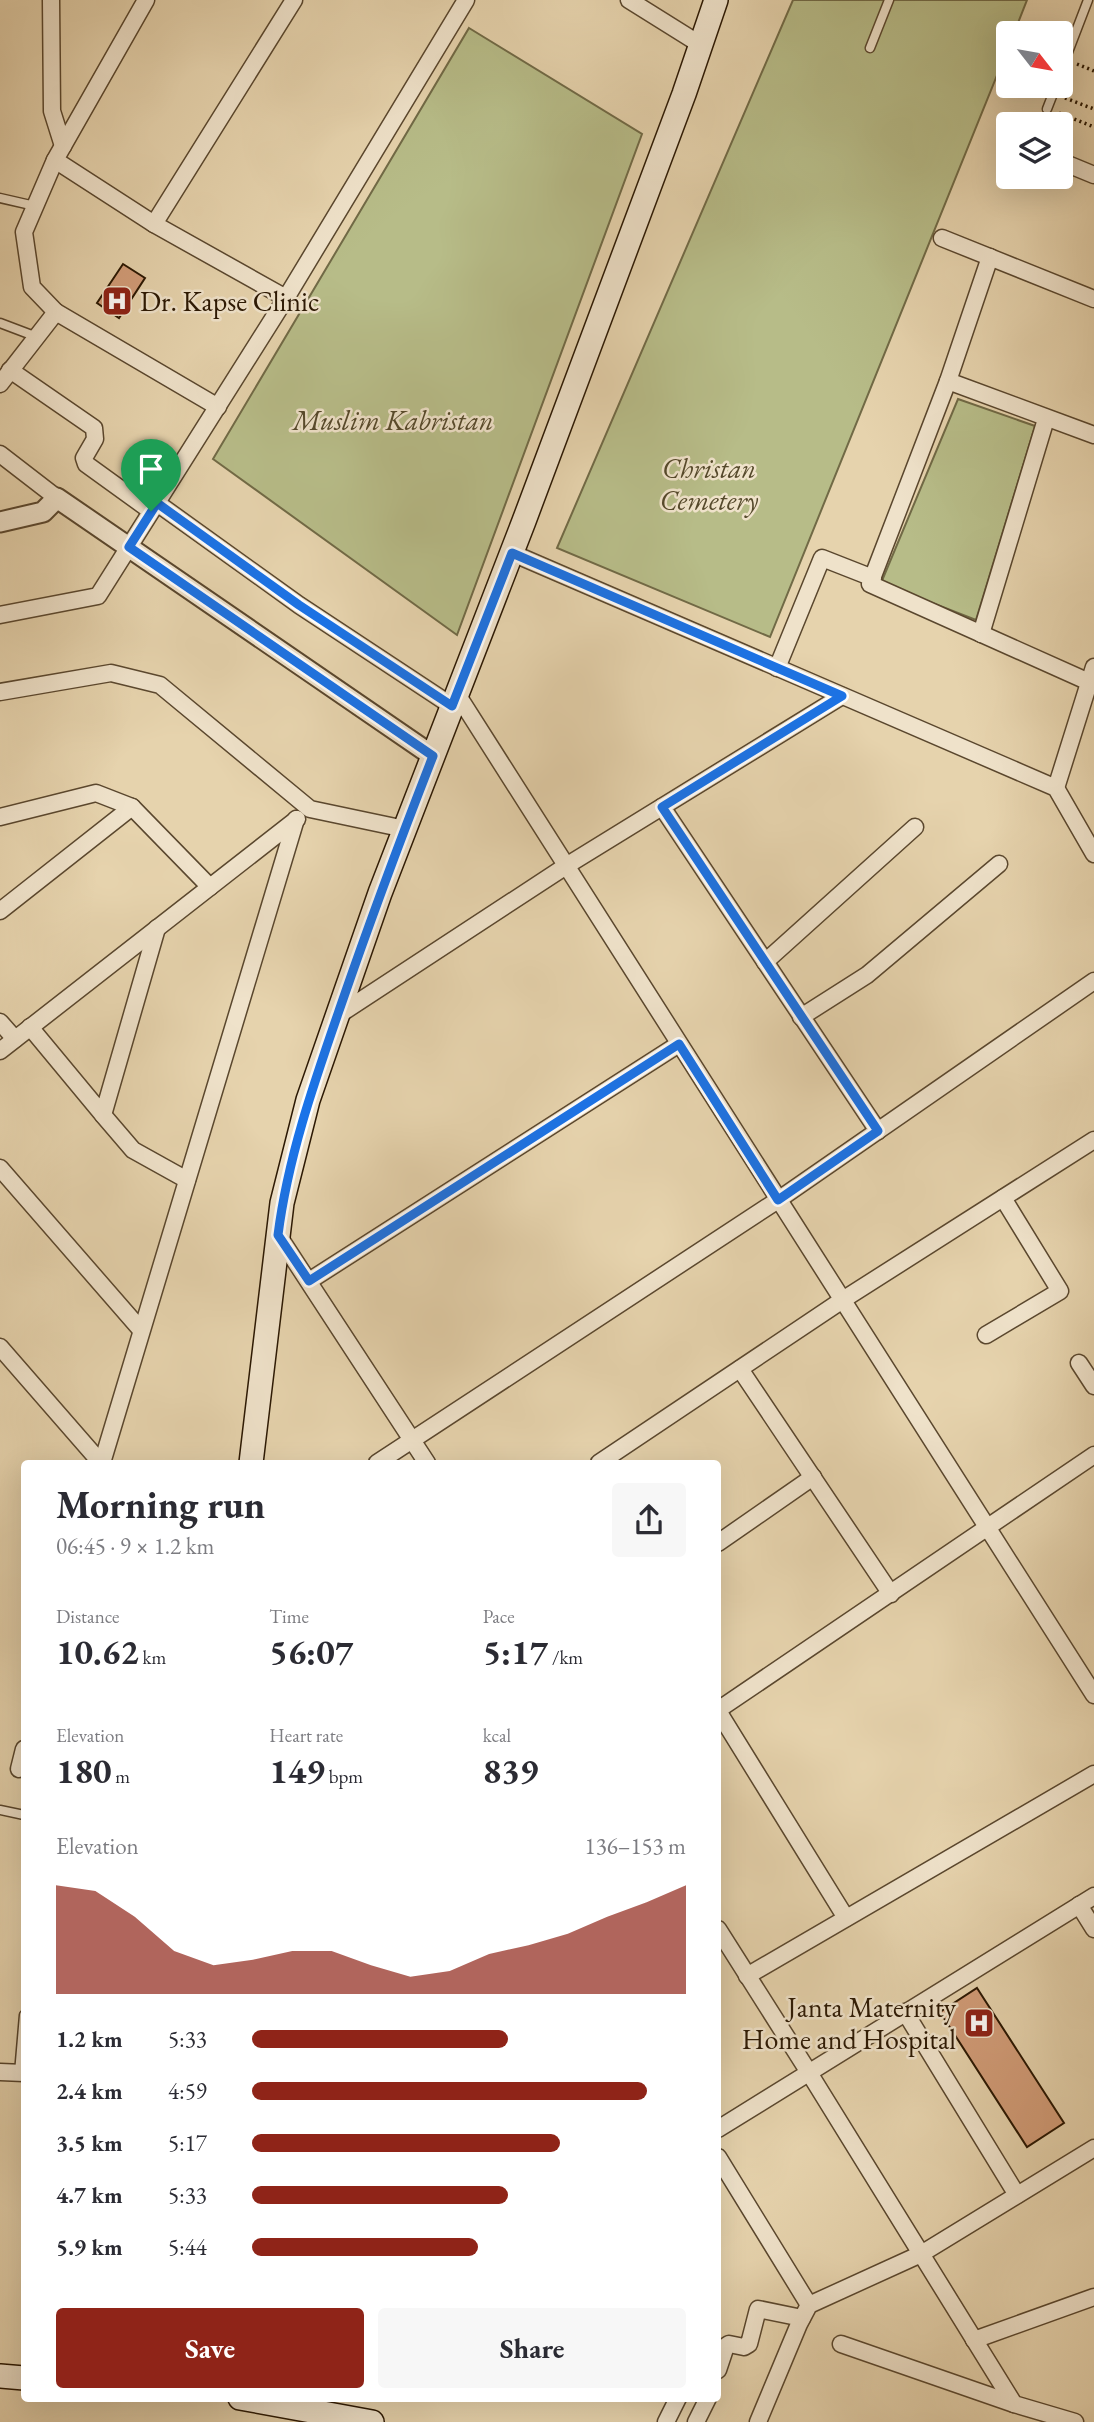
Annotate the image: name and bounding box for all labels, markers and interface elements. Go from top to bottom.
north arrow [996,21,1073,98]
map controls [996,21,1073,189]
button: layers [996,112,1073,189]
place label: Dr. Kapse Clinic [140,283,319,319]
hospital icon: Dr. Kapse Clinic [100,284,134,318]
park label: Muslim Kabristan [291,402,493,438]
pin [121,439,181,511]
icon: arrive [132,450,170,488]
park label: Christan Cemetery [660,450,759,518]
text: Morning run [56,1480,265,1529]
button: share [612,1483,686,1557]
text: 06:45 · 9 × 1.2 km [56,1531,214,1561]
text: Distance [56,1604,119,1629]
text: Time [269,1604,309,1629]
text: Pace [483,1604,515,1629]
text: 10.62 [56,1629,139,1674]
text: 56:07 [269,1629,353,1674]
text: 5:17 [483,1629,548,1674]
text: km [139,1645,166,1670]
text: /km [548,1645,583,1670]
text: Elevation [56,1723,124,1748]
text: Heart rate [269,1723,343,1748]
text: kcal [483,1723,511,1748]
text: 180 [56,1748,112,1793]
text: 149 [269,1748,325,1793]
text: 839 [483,1748,538,1793]
text: m [112,1764,130,1789]
text: bpm [325,1764,363,1789]
text: Elevation [56,1831,139,1861]
text: 136–153 m [585,1831,686,1861]
place label: Janta Maternity Home and Hospital [742,1989,957,2057]
hospital icon: Janta Maternity Home and Hospital [962,2006,996,2040]
text: 1.2 km [56,2024,123,2054]
text: 5:33 [168,2024,207,2054]
text: 2.4 km [56,2076,123,2106]
text: 4:59 [168,2076,207,2106]
text: 3.5 km [56,2128,123,2158]
text: 5:17 [168,2128,207,2158]
text: 4.7 km [56,2180,123,2210]
text: 5:33 [168,2180,207,2210]
text: 5.9 km [56,2232,123,2262]
text: 5:44 [168,2232,207,2262]
button: Save [56,2308,364,2388]
button: Share [378,2308,686,2388]

